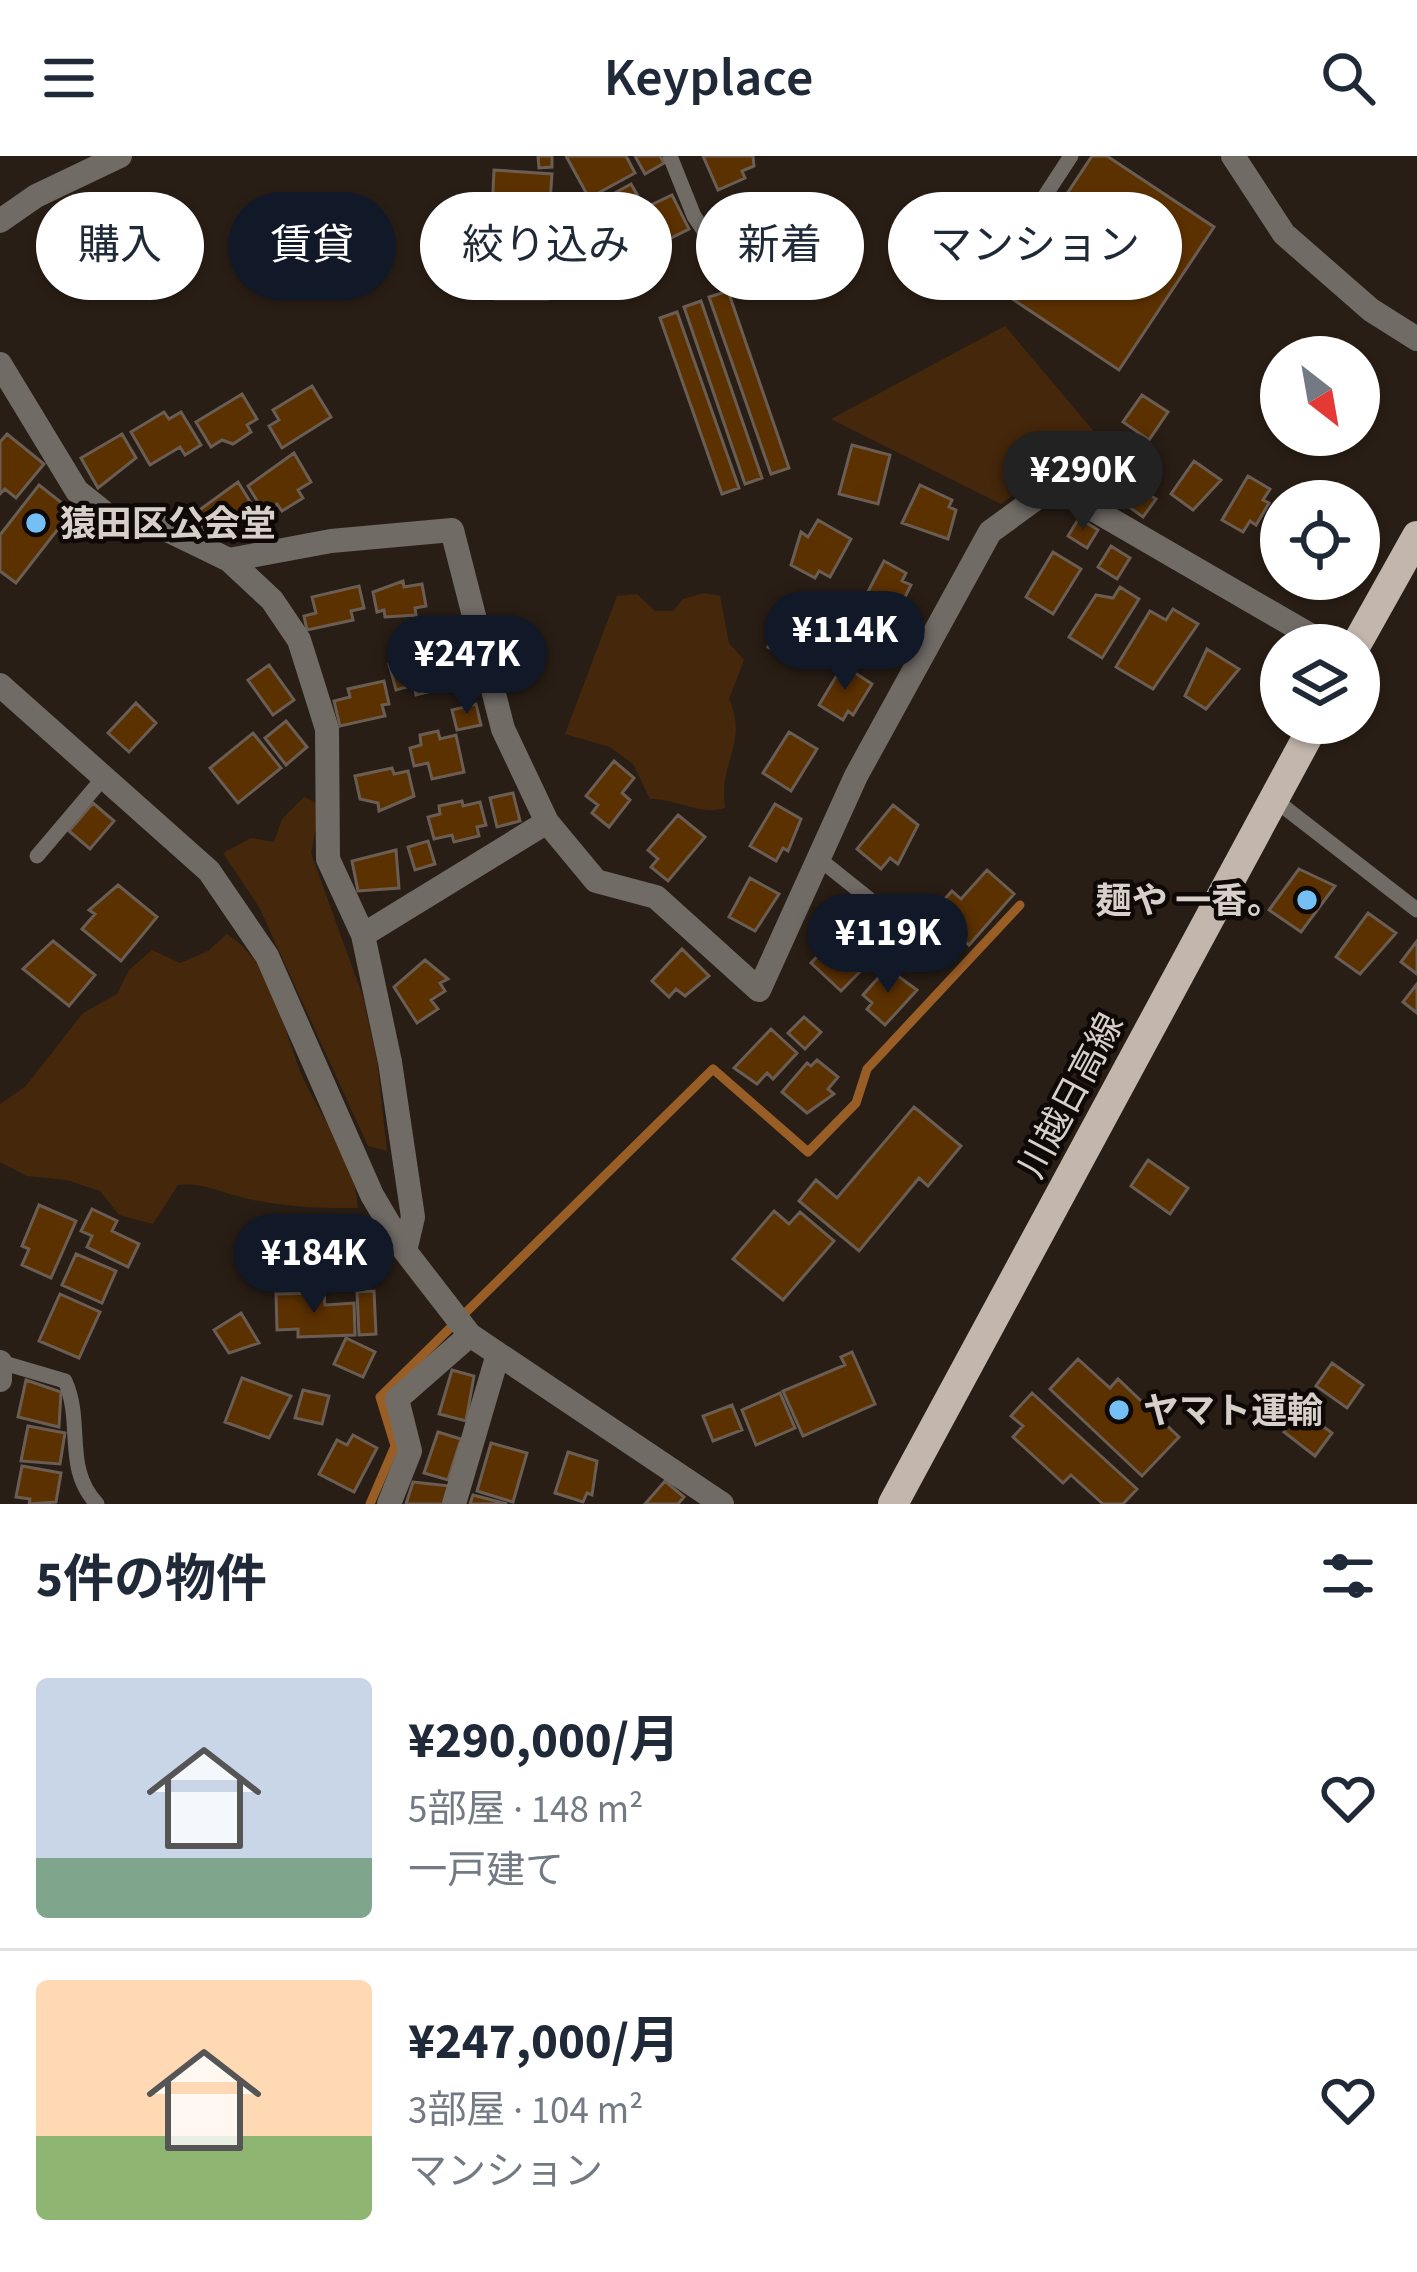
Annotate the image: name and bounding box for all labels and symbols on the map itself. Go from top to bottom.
north arrow [1260,336,1380,456]
pin: ¥290K [999,431,1167,533]
place label: 猿田区公会堂 [60,499,276,550]
marker: 猿田区公会堂 [23,510,49,536]
pin: ¥114K [761,591,929,693]
pin: ¥247K [383,615,551,717]
place label: 麺や 一香。 [1096,876,1283,927]
marker: 麺や 一香。 [1294,887,1320,913]
pin: ¥119K [804,894,972,996]
street label: 川越日高線 [1007,1004,1136,1187]
pin: ¥184K [230,1214,398,1316]
place label: ヤマト運輸 [1143,1386,1323,1437]
marker: ヤマト運輸 [1106,1397,1132,1423]

